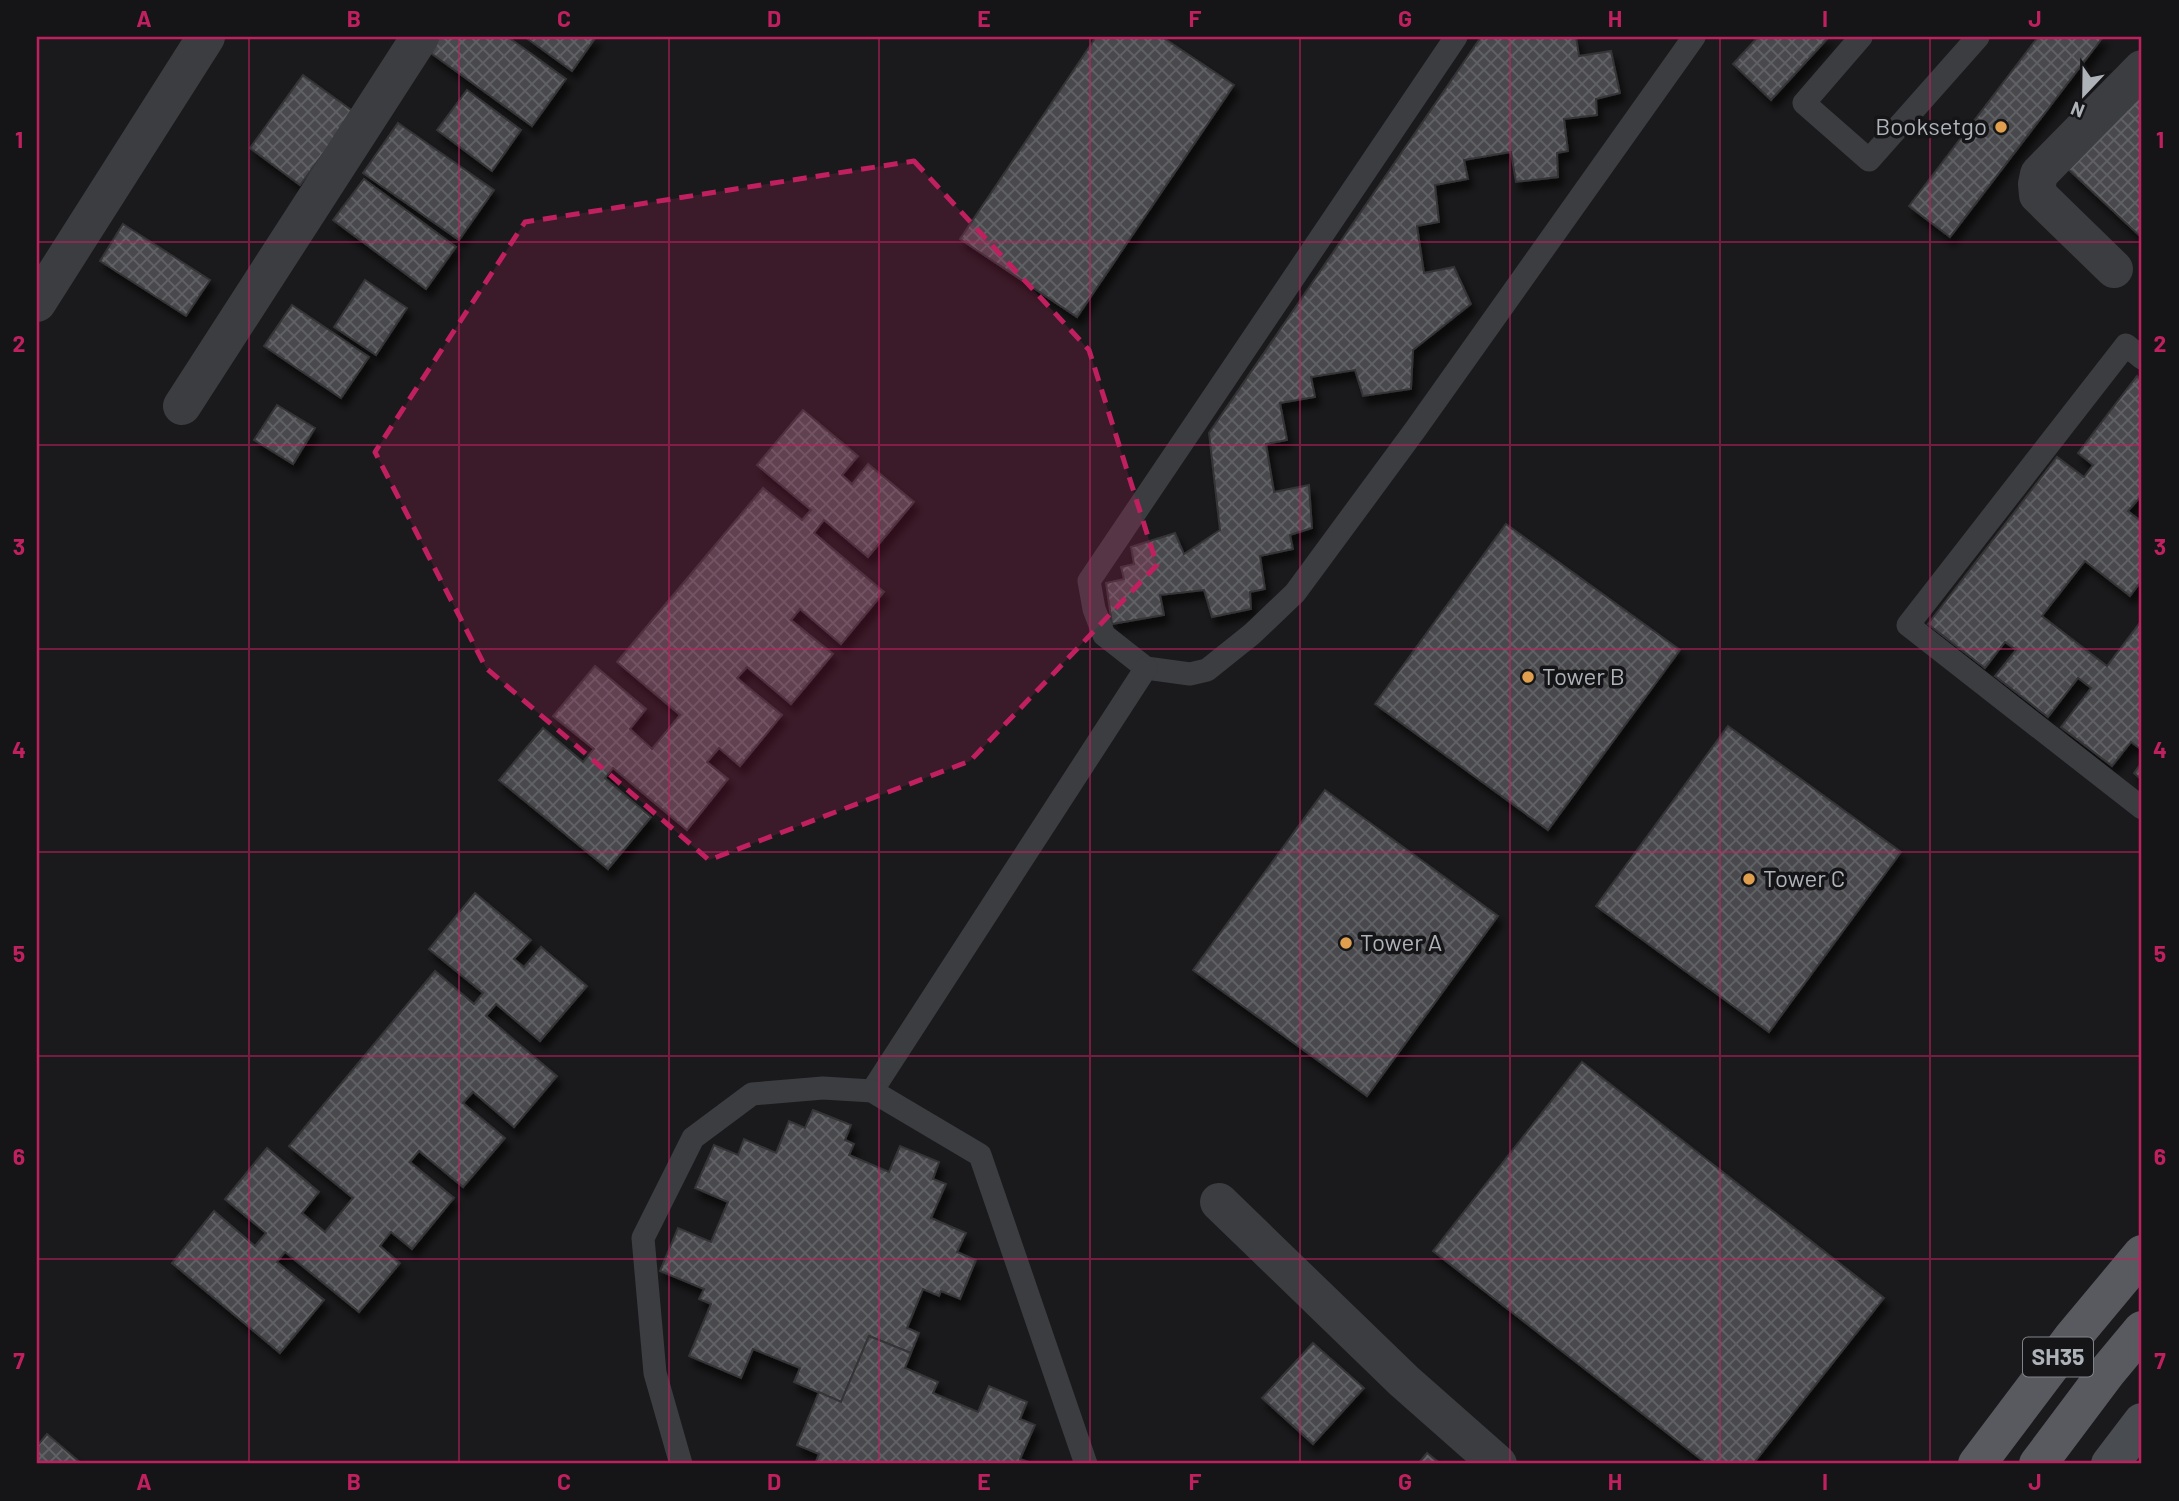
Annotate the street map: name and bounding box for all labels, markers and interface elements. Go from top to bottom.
text: A [136,4,152,32]
text: B [347,4,361,32]
text: C [557,4,571,32]
text: D [767,4,781,32]
text: E [977,4,991,32]
text: F [1189,4,1202,32]
text: G [1398,4,1412,32]
text: H [1608,4,1622,32]
text: I [1822,4,1828,32]
text: J [2028,4,2042,32]
north arrow [2050,60,2120,130]
text: N [2067,97,2088,123]
place label: Booksetgo [1875,111,1987,140]
marker: Booksetgo [1993,119,2009,135]
text: 1 [15,125,23,153]
text: 1 [2156,125,2164,153]
text: 2 [13,329,25,357]
text: 2 [2154,329,2166,357]
text: 3 [13,532,25,560]
text: 3 [2154,532,2166,560]
place label: Tower B [1542,661,1625,690]
marker: Tower B [1520,669,1536,685]
text: 4 [12,735,26,763]
text: 4 [2153,735,2167,763]
place label: Tower C [1763,863,1845,892]
marker: Tower C [1741,871,1757,887]
place label: Tower A [1360,927,1442,956]
marker: Tower A [1338,935,1354,951]
text: 5 [13,939,25,967]
text: 5 [2154,939,2166,967]
text: 6 [13,1142,25,1170]
text: 6 [2154,1142,2166,1170]
road number: SH35 [2023,1338,2093,1376]
text: 7 [13,1346,25,1374]
text: 7 [2154,1346,2166,1374]
text: A [136,1467,152,1495]
text: B [347,1467,361,1495]
text: C [557,1467,571,1495]
text: D [767,1467,781,1495]
text: E [977,1467,991,1495]
text: F [1189,1467,1202,1495]
text: G [1398,1467,1412,1495]
text: H [1608,1467,1622,1495]
text: I [1822,1467,1828,1495]
text: J [2028,1467,2042,1495]

